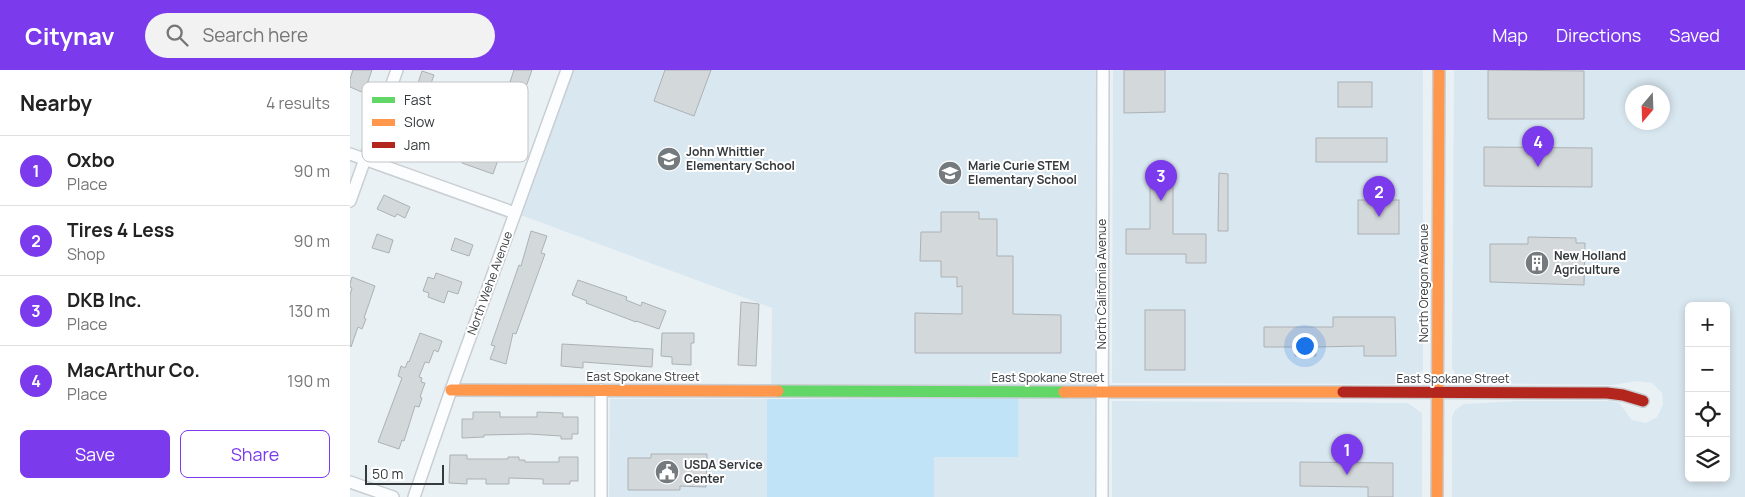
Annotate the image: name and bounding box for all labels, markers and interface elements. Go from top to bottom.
search box [145,13,495,58]
text: Citynav [25,19,115,52]
icon: search [163,21,191,49]
text: Search here [203,22,308,48]
text: Map [1492,23,1528,47]
text: Directions [1556,23,1641,47]
text: Saved [1669,23,1720,47]
legend [362,82,528,162]
north arrow [1625,85,1670,130]
text: Nearby [20,89,92,117]
text: Fast [404,90,432,109]
text: 4 results [266,92,330,114]
text: Slow [404,112,435,131]
pin: 4 [1522,126,1554,167]
text: Jam [404,135,430,154]
place label: John Whittier Elementary School [686,143,795,174]
school or university icon: John Whittier Elementary School [656,146,682,172]
text: Oxbo [67,147,115,173]
place label: Marie Curie STEM Elementary School [968,157,1077,188]
text: 1 [32,160,40,182]
text: 90 m [294,160,330,182]
school or university icon: Marie Curie STEM Elementary School [937,160,963,186]
pin: 3 [1145,160,1177,201]
text: Place [67,173,107,195]
pin: 2 [1363,176,1395,217]
text: Tires 4 Less [67,217,174,243]
street label: North California Avenue [1093,219,1110,349]
street label: North Oregon Avenue [1415,224,1432,342]
street label: North Wehe Avenue [463,229,516,337]
text: 2 [31,230,41,252]
text: 90 m [294,230,330,252]
text: Shop [67,243,105,265]
place label: New Holland Agriculture [1554,247,1626,278]
building icon: New Holland Agriculture [1524,250,1550,276]
text: DKB Inc. [67,287,142,313]
text: 3 [31,300,41,322]
text: 130 m [288,300,330,322]
map controls [1685,302,1730,482]
button: + [1685,302,1730,347]
text: Place [67,313,107,335]
your location [1292,333,1318,359]
button: − [1685,347,1730,392]
text: MacArthur Co. [67,357,200,383]
street label: East Spokane Street [587,368,700,385]
street label: East Spokane Street [992,369,1105,386]
text: 4 [31,370,41,392]
text: 190 m [287,370,330,392]
street label: East Spokane Street [1397,370,1510,387]
text: Place [67,383,107,405]
button: locate [1685,392,1730,437]
button: Save [20,430,170,478]
button: Share [180,430,330,478]
pin: 1 [1331,434,1363,475]
button: layers [1685,437,1730,482]
place label: USDA Service Center [684,456,763,487]
public building icon: USDA Service Center [654,459,680,485]
scale bar [365,462,444,485]
text: 50 m [372,464,403,483]

